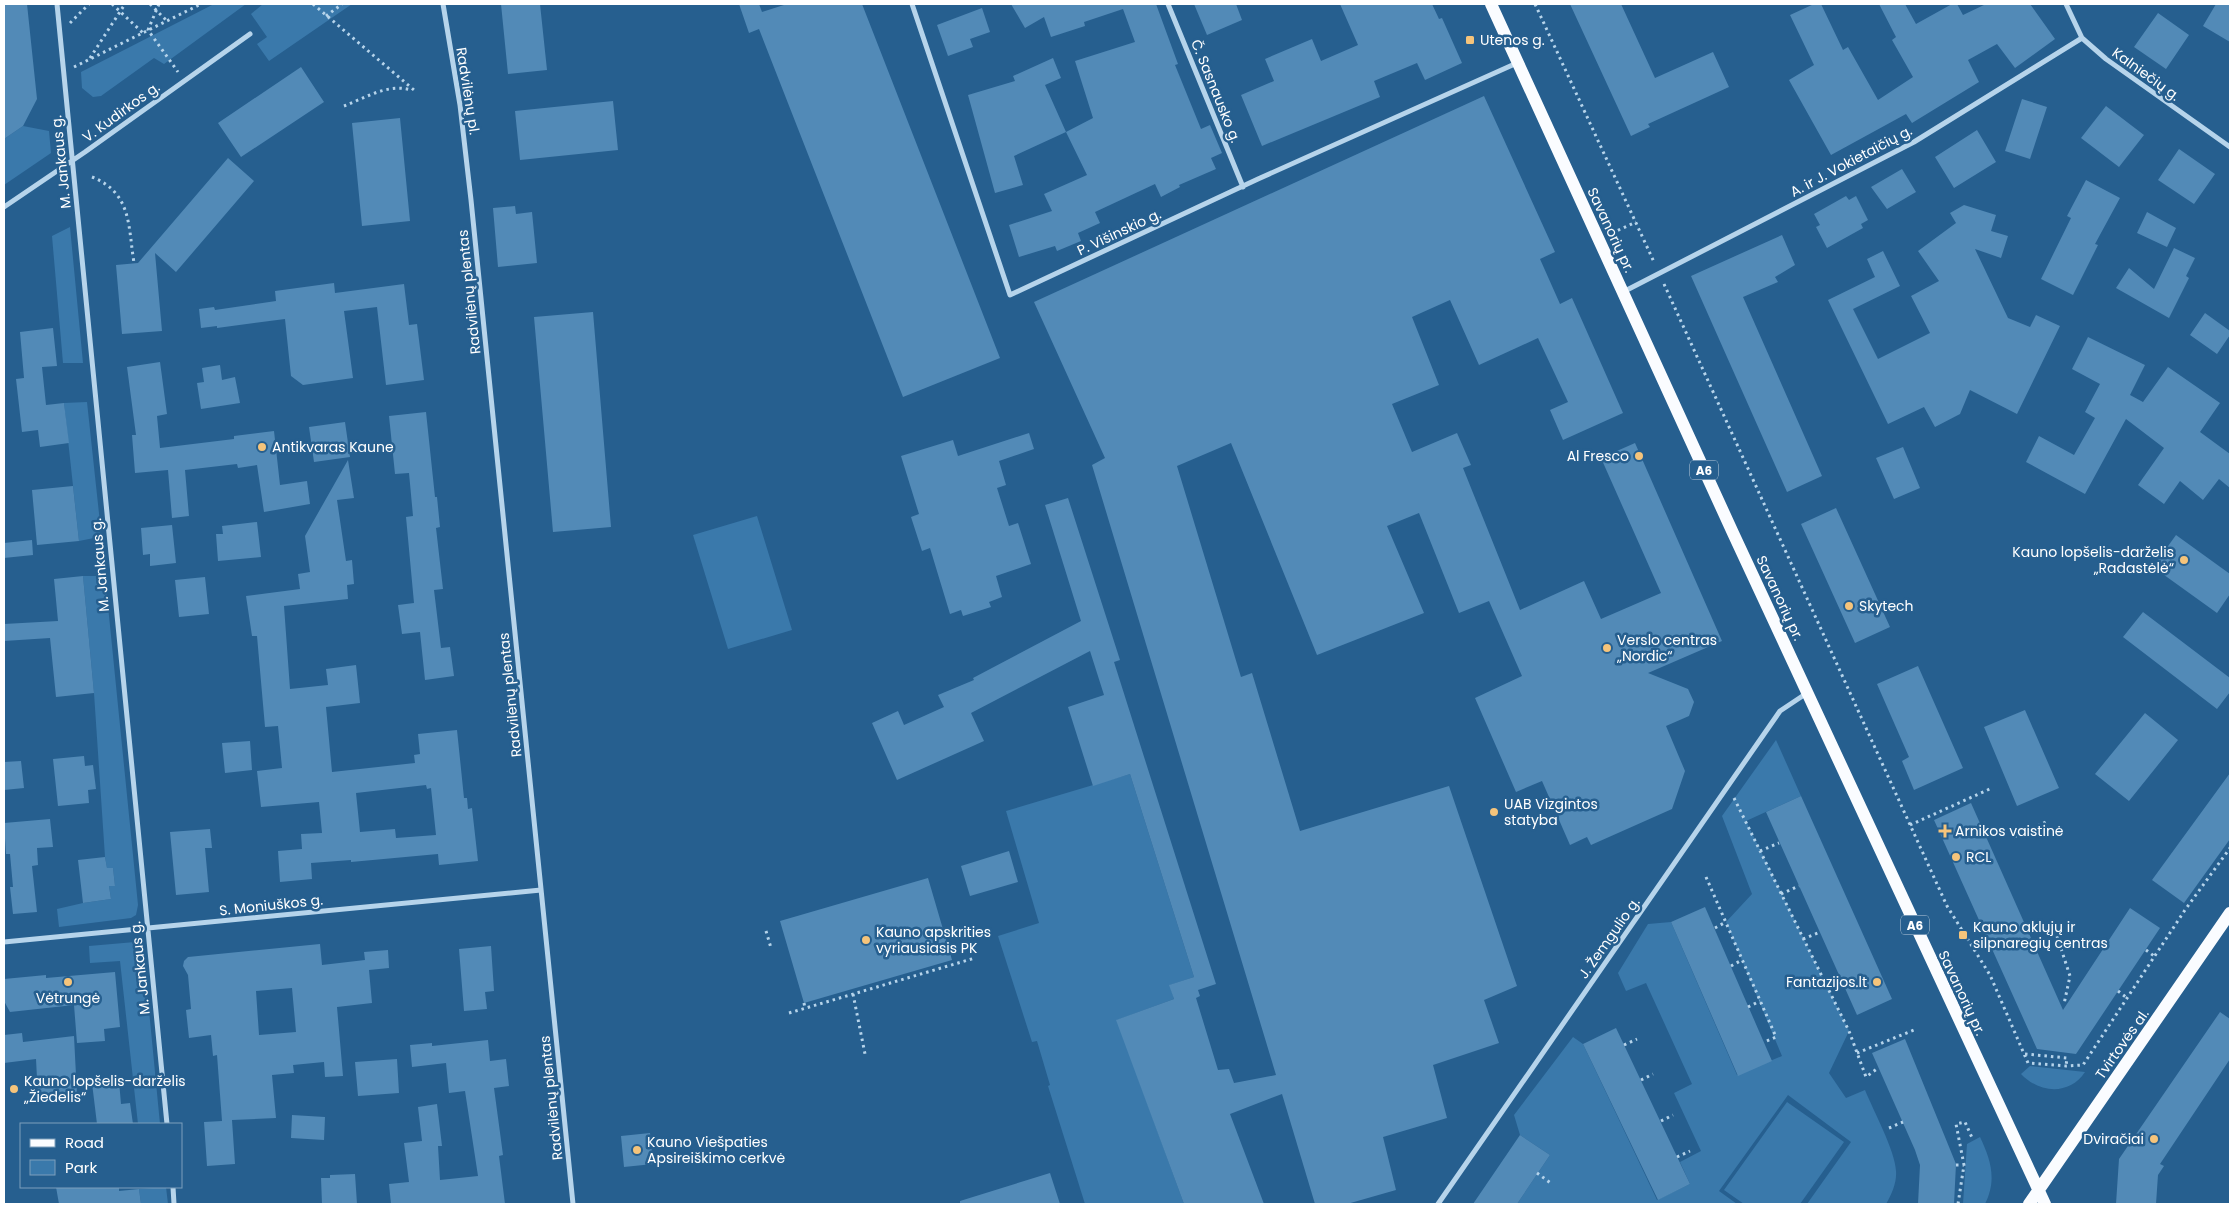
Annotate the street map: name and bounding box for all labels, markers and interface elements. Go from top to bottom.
place label: Utenos g. [1480,30,1545,50]
marker: Utenos g. [1464,34,1476,46]
street label: Č. Sasnausko g. [1186,36,1246,146]
street label: Kalniečių g. [2108,43,2184,105]
street label: Radvilėnų pl. [451,46,485,136]
street label: V. Kudirkos g. [78,77,164,147]
street label: M. Jankaus g. [46,114,76,210]
street label: A. ir J. Vokietaičių g. [1787,120,1916,202]
street label: Savanorių pr. [1583,184,1640,276]
street label: P. Višinskio g. [1074,204,1164,260]
street label: Radvilėnų plentas [453,229,485,355]
place label: Antikvaras Kaune [272,437,394,457]
marker: Antikvaras Kaune [256,441,268,453]
place label: Al Fresco [1567,446,1629,466]
marker: Al Fresco [1633,450,1645,462]
road number: A6 [1690,460,1718,480]
street label: M. Jankaus g. [86,517,114,613]
place label: Kauno lopšelis-darželis „Radastėlė“ [2012,542,2174,578]
street label: Savanorių pr. [1752,552,1809,644]
marker: Kauno lopšelis-darželis „Radastėlė“ [2178,554,2190,566]
place label: Skytech [1859,596,1914,616]
marker: Skytech [1843,600,1855,612]
place label: Verslo centras „Nordic“ [1616,630,1717,666]
street label: Radvilėnų plentas [494,632,526,758]
marker: Verslo centras „Nordic“ [1601,642,1613,654]
place label: UAB Vizgintos statyba [1504,794,1598,830]
marker: UAB Vizgintos statyba [1488,806,1500,818]
place label: Arnikos vaistinė [1955,821,2064,841]
marker: Arnikos vaistinė [1939,825,1951,837]
place label: RCL [1966,847,1991,867]
marker: RCL [1950,851,1962,863]
street label: S. Moniuškos g. [218,890,324,920]
street label: J. Žemgulio g. [1574,893,1645,983]
road number: A6 [1901,916,1929,934]
place label: Kauno aklųjų ir silpnaregių centras [1973,917,2108,953]
street label: M. Jankaus g. [125,920,155,1016]
place label: Kauno apskrities vyriausiasis PK [876,922,991,958]
marker: Kauno aklųjų ir silpnaregių centras [1957,929,1969,941]
marker: Kauno apskrities vyriausiasis PK [860,934,872,946]
street label: Savanorių pr. [1934,947,1991,1039]
place label: Fantazijos.lt [1786,972,1867,992]
marker: Vėtrungė [62,976,74,988]
marker: Fantazijos.lt [1871,976,1883,988]
place label: Vėtrungė [36,988,101,1008]
street label: Tvirtovės al. [2090,1005,2154,1083]
street label: Radvilėnų plentas [535,1035,567,1161]
place label: Kauno lopšelis-darželis „Žiedelis“ [23,1071,186,1107]
marker: Kauno lopšelis-darželis „Žiedelis“ [8,1083,20,1095]
legend [20,1123,182,1188]
place label: Dviračiai [2083,1129,2144,1149]
text: Road [65,1132,104,1153]
place label: Kauno Viešpaties Apsireiškimo cerkvė [647,1132,786,1168]
marker: Dviračiai [2148,1133,2160,1145]
marker: Kauno Viešpaties Apsireiškimo cerkvė [631,1144,643,1156]
text: Park [65,1157,97,1178]

